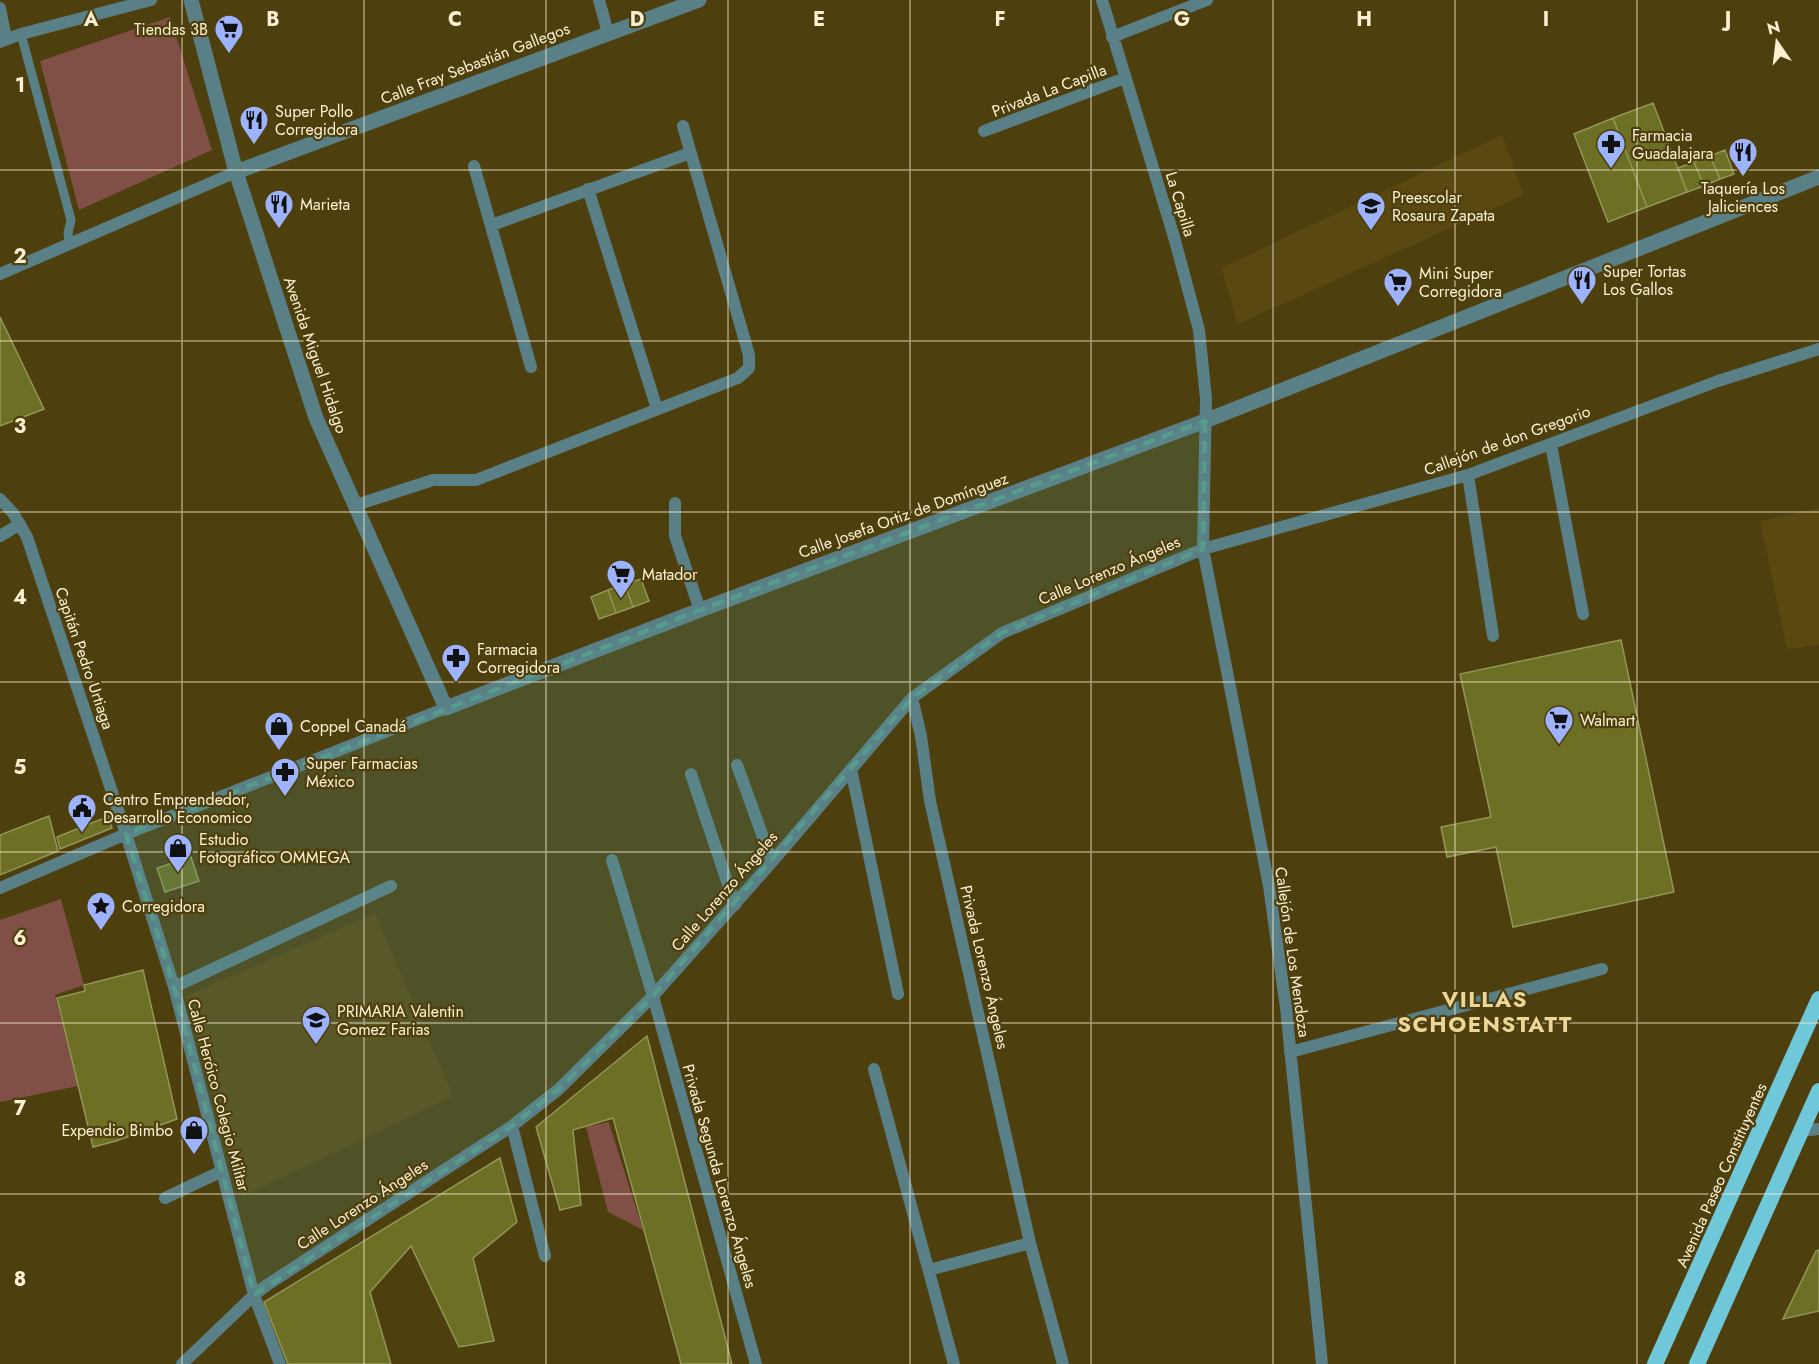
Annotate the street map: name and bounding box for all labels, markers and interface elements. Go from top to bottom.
text: A [83,5,99,34]
text: B [266,5,280,34]
text: D [630,5,644,34]
text: E [813,5,825,34]
text: F [994,5,1006,34]
text: G [1174,5,1190,34]
text: H [1356,5,1372,34]
text: I [1543,5,1549,34]
text: J [1721,5,1731,34]
north arrow [1747,12,1807,72]
supermarket icon: Tiendas 3B [213,13,245,55]
text: N [1765,15,1782,41]
place label: Tiendas 3B [134,18,208,41]
street label: Calle Fray Sebastián Gallegos [378,18,572,108]
street label: Privada La Capilla [989,58,1110,123]
text: 1 [15,71,25,100]
place label: Super Pollo Corregidora [275,100,358,141]
restaurant icon: Super Pollo Corregidora [238,104,270,146]
place label: Farmacia Guadalajara [1632,124,1714,165]
pharmacy icon: Farmacia Guadalajara [1595,128,1627,170]
restaurant icon: Taquería Los Jaliciences [1727,136,1759,178]
street label: La Capilla [1160,169,1201,239]
place label: Taquería Los Jaliciences [1701,177,1785,218]
place label: Preescolar Rosaura Zapata [1392,186,1495,227]
restaurant icon: Marieta [263,188,295,230]
school or university icon: Preescolar Rosaura Zapata [1355,190,1387,232]
place label: Marieta [300,193,350,216]
text: 2 [13,242,27,271]
place label: Super Tortas Los Gallos [1603,260,1686,301]
place label: Mini Super Corregidora [1419,262,1502,303]
restaurant icon: Super Tortas Los Gallos [1566,264,1598,306]
supermarket icon: Mini Super Corregidora [1382,266,1414,308]
street label: Avenida Miguel Hidalgo [278,274,353,437]
street label: Callejón de don Gregorio [1421,400,1594,481]
text: 3 [14,412,26,441]
street label: Calle Josefa Ortiz de Domínguez [795,467,1012,564]
street label: Calle Lorenzo Ángeles [1035,530,1184,611]
supermarket icon: Matador [605,558,637,600]
place label: Matador [642,563,698,586]
text: 4 [13,583,27,612]
street label: Capitán Pedro Urtiaga [49,584,120,732]
place label: Farmacia Corregidora [477,638,560,679]
pharmacy icon: Farmacia Corregidora [440,642,472,684]
supermarket icon: Walmart [1543,704,1575,746]
place label: Walmart [1580,709,1635,732]
shop icon: Coppel Canadá [263,710,295,752]
place label: Coppel Canadá [300,715,406,738]
place label: Super Farmacias México [306,752,418,793]
text: 5 [14,753,27,782]
pharmacy icon: Super Farmacias México [269,756,301,798]
place label: Centro Emprendedor, Desarrollo Economico [103,788,252,829]
public building icon: Centro Emprendedor, Desarrollo Economico [66,792,98,834]
street label: Calle Lorenzo Ángeles [666,826,783,956]
place label: Estudio Fotográfico OMMEGA [199,828,350,869]
shop icon: Estudio Fotográfico OMMEGA [162,832,194,874]
street label: Callejón de Los Mendoza [1269,865,1316,1039]
street label: Privada Lorenzo Ángeles [954,883,1015,1051]
place icon: Corregidora [85,890,117,932]
place label: Corregidora [122,895,205,918]
text: 6 [13,924,27,953]
district label: VILLAS SCHOENSTATT [1397,983,1573,1040]
street label: Calle Heróico Colegio Militar [182,996,255,1194]
place label: PRIMARIA Valentin Gomez Farias [337,1000,464,1041]
school or university icon: PRIMARIA Valentin Gomez Farias [300,1004,332,1046]
street label: Privada Segunda Lorenzo Ángeles [676,1061,763,1291]
street label: Avenida Paseo Constituyentes [1670,1079,1773,1271]
text: 7 [14,1094,27,1123]
shop icon: Expendio Bimbo [178,1114,210,1156]
place label: Expendio Bimbo [61,1119,173,1142]
street label: Calle Lorenzo Ángeles [292,1153,432,1256]
text: 8 [14,1265,26,1294]

